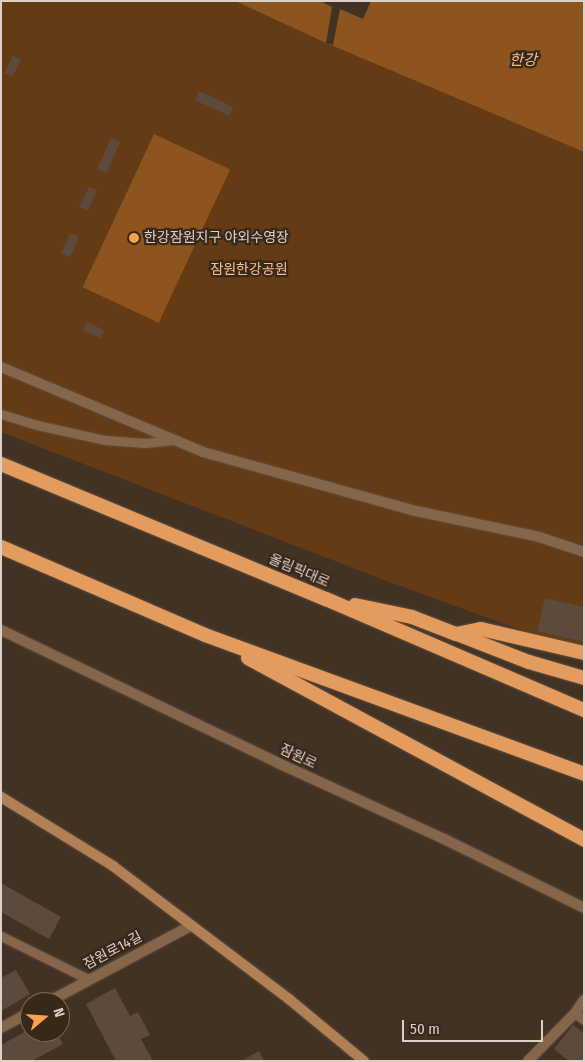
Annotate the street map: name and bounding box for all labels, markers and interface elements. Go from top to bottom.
water label: 한강 [509,52,537,70]
place label: 한강잠원지구 야외수영장 [144,230,289,246]
marker: 한강잠원지구 야외수영장 [128,232,140,244]
park label: 잠원한강공원 [210,262,288,278]
street label: 올림픽대로 [266,551,332,591]
street label: 잠원로 [277,741,319,773]
street label: 잠원로14길 [81,929,145,973]
north arrow [20,992,70,1042]
text: N [49,1006,68,1019]
scale bar [405,1010,546,1042]
text: 50 m [410,1020,440,1038]

